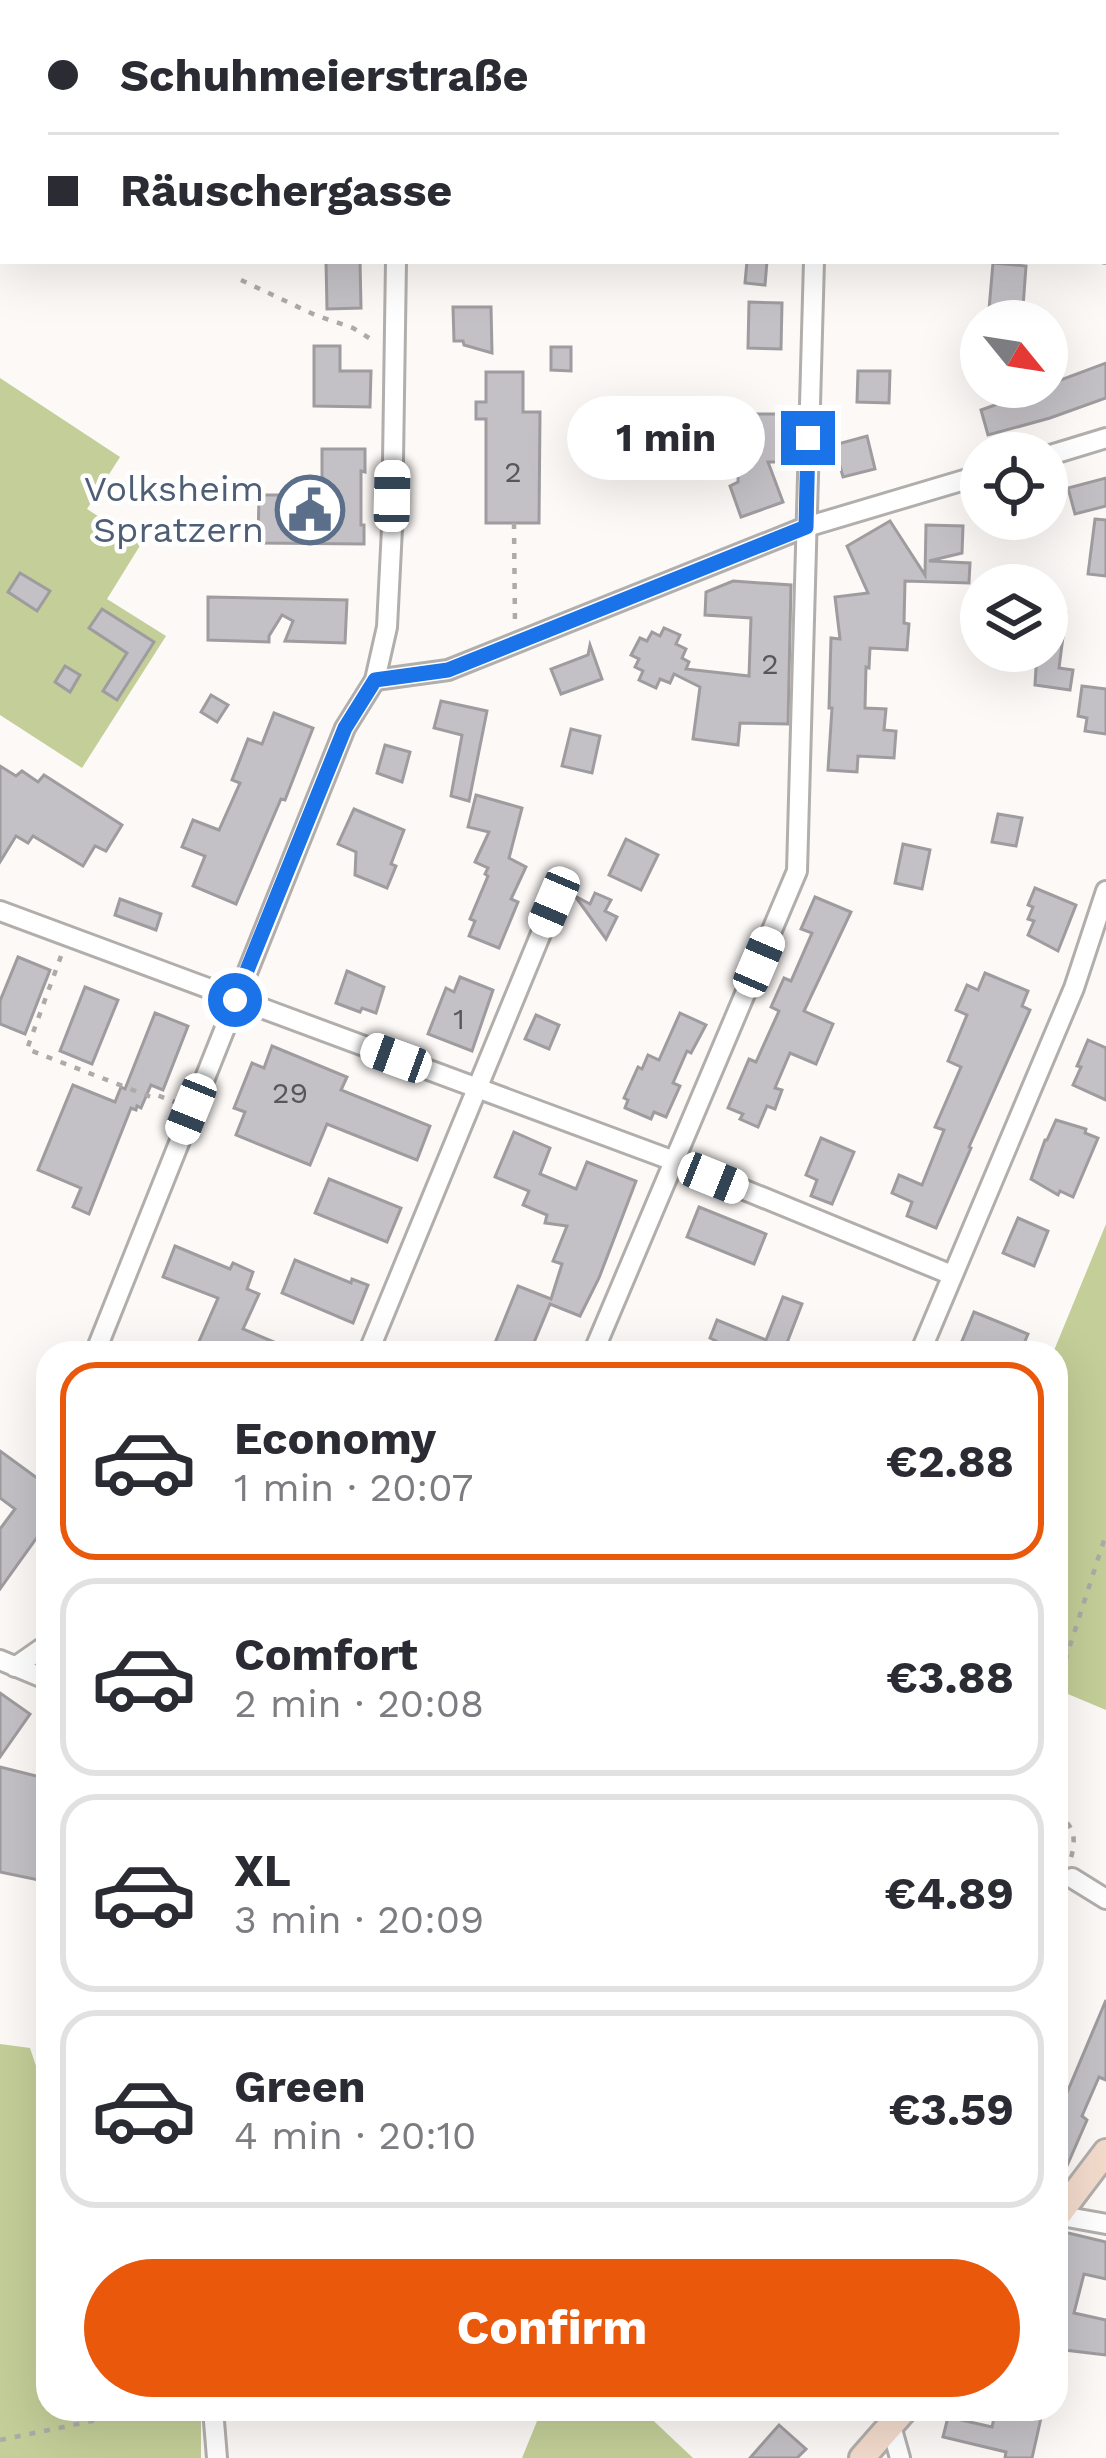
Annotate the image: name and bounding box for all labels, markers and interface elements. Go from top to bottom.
text: Schuhmeierstraße [120,49,529,102]
text: Räuschergasse [120,164,452,217]
north arrow [960,300,1068,408]
map controls [960,300,1068,672]
callout: 1 min [568,396,766,480]
route end [781,411,835,465]
text: 1 min [616,415,716,460]
button: locate [960,432,1068,540]
house number: 2 [504,454,522,489]
car [373,460,411,532]
place label: Volksheim Spratzern [84,468,264,551]
public building icon: Volksheim Spratzern [275,475,345,545]
button: layers [960,564,1068,672]
house number: 2 [761,646,779,681]
car [523,862,585,942]
car [728,922,790,1002]
route start [208,973,262,1027]
house number: 1 [453,1001,465,1036]
car [356,1029,436,1087]
car [161,1069,221,1149]
house number: 29 [272,1075,308,1110]
car [673,1148,753,1208]
icon: car [90,1407,198,1515]
text: Economy [234,1412,436,1465]
text: €2.88 [886,1435,1014,1488]
text: 1 min · 20:07 [234,1465,474,1510]
icon: car [90,1623,198,1731]
text: Comfort [234,1628,418,1681]
text: €3.88 [886,1651,1014,1704]
text: 2 min · 20:08 [234,1681,484,1726]
icon: car [90,1839,198,1947]
text: XL [234,1844,291,1897]
text: €4.89 [885,1867,1014,1920]
text: 3 min · 20:09 [234,1897,484,1942]
icon: car [90,2055,198,2163]
text: Green [234,2060,366,2113]
text: €3.59 [889,2083,1014,2136]
text: 4 min · 20:10 [234,2113,476,2158]
button: Confirm [84,2259,1020,2397]

